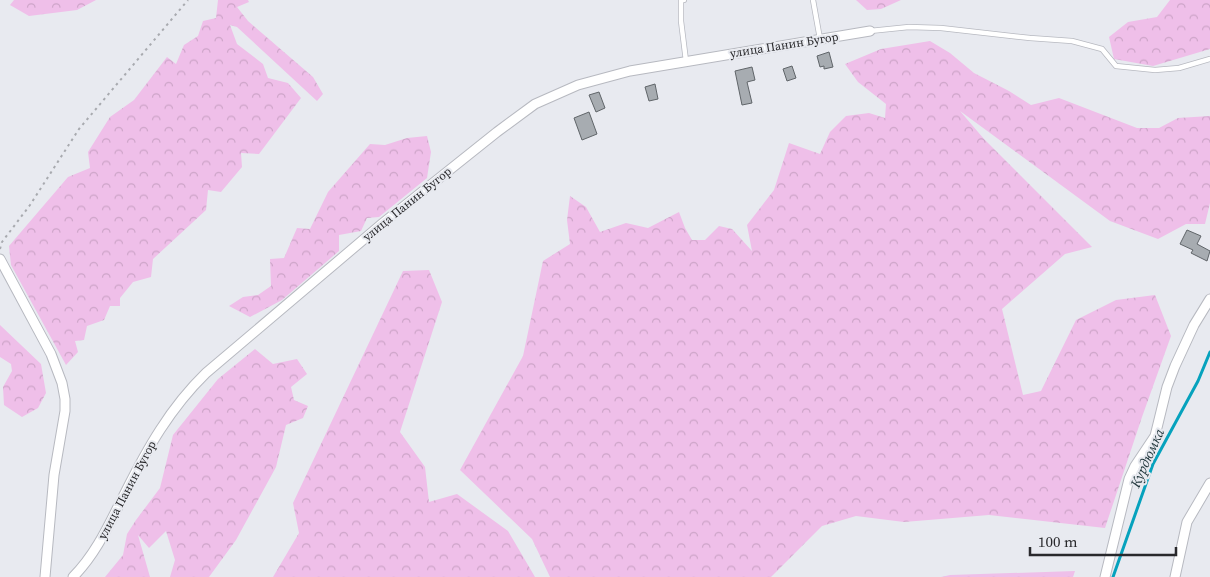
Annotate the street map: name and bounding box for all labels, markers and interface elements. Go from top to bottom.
street label: улица Панин Бугор [729,29,839,61]
street label: улица Панин Бугор [359,163,455,245]
water label: Курдюмка [1125,425,1169,492]
street label: улица Панин Бугор [94,438,160,542]
scale bar [1030,524,1176,556]
text: 100 m [1038,531,1078,552]

